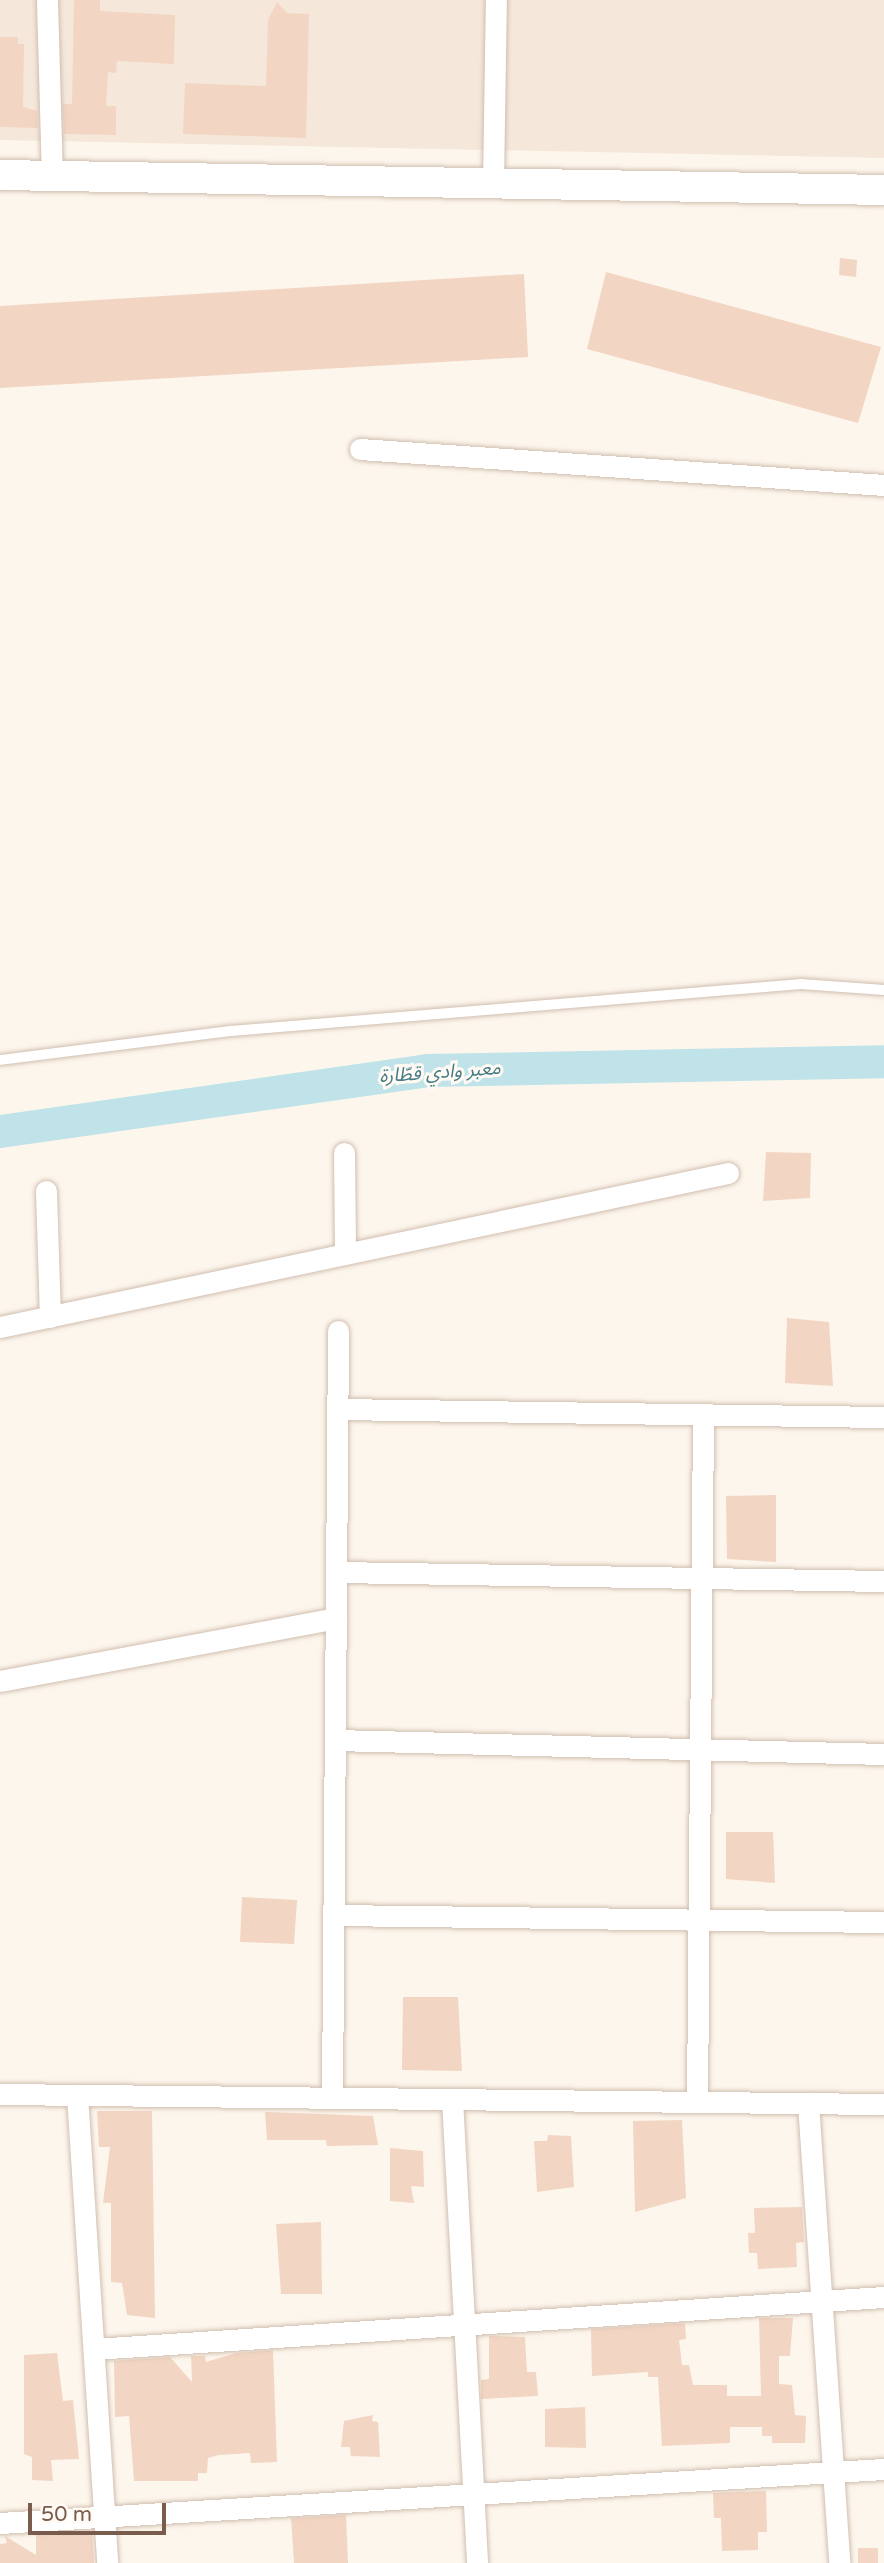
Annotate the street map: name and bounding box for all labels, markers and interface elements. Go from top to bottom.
water label: معبر وادي قطّارة [378,1057,502,1089]
scale bar [32,2490,170,2534]
text: 50 m [41,2502,92,2527]

